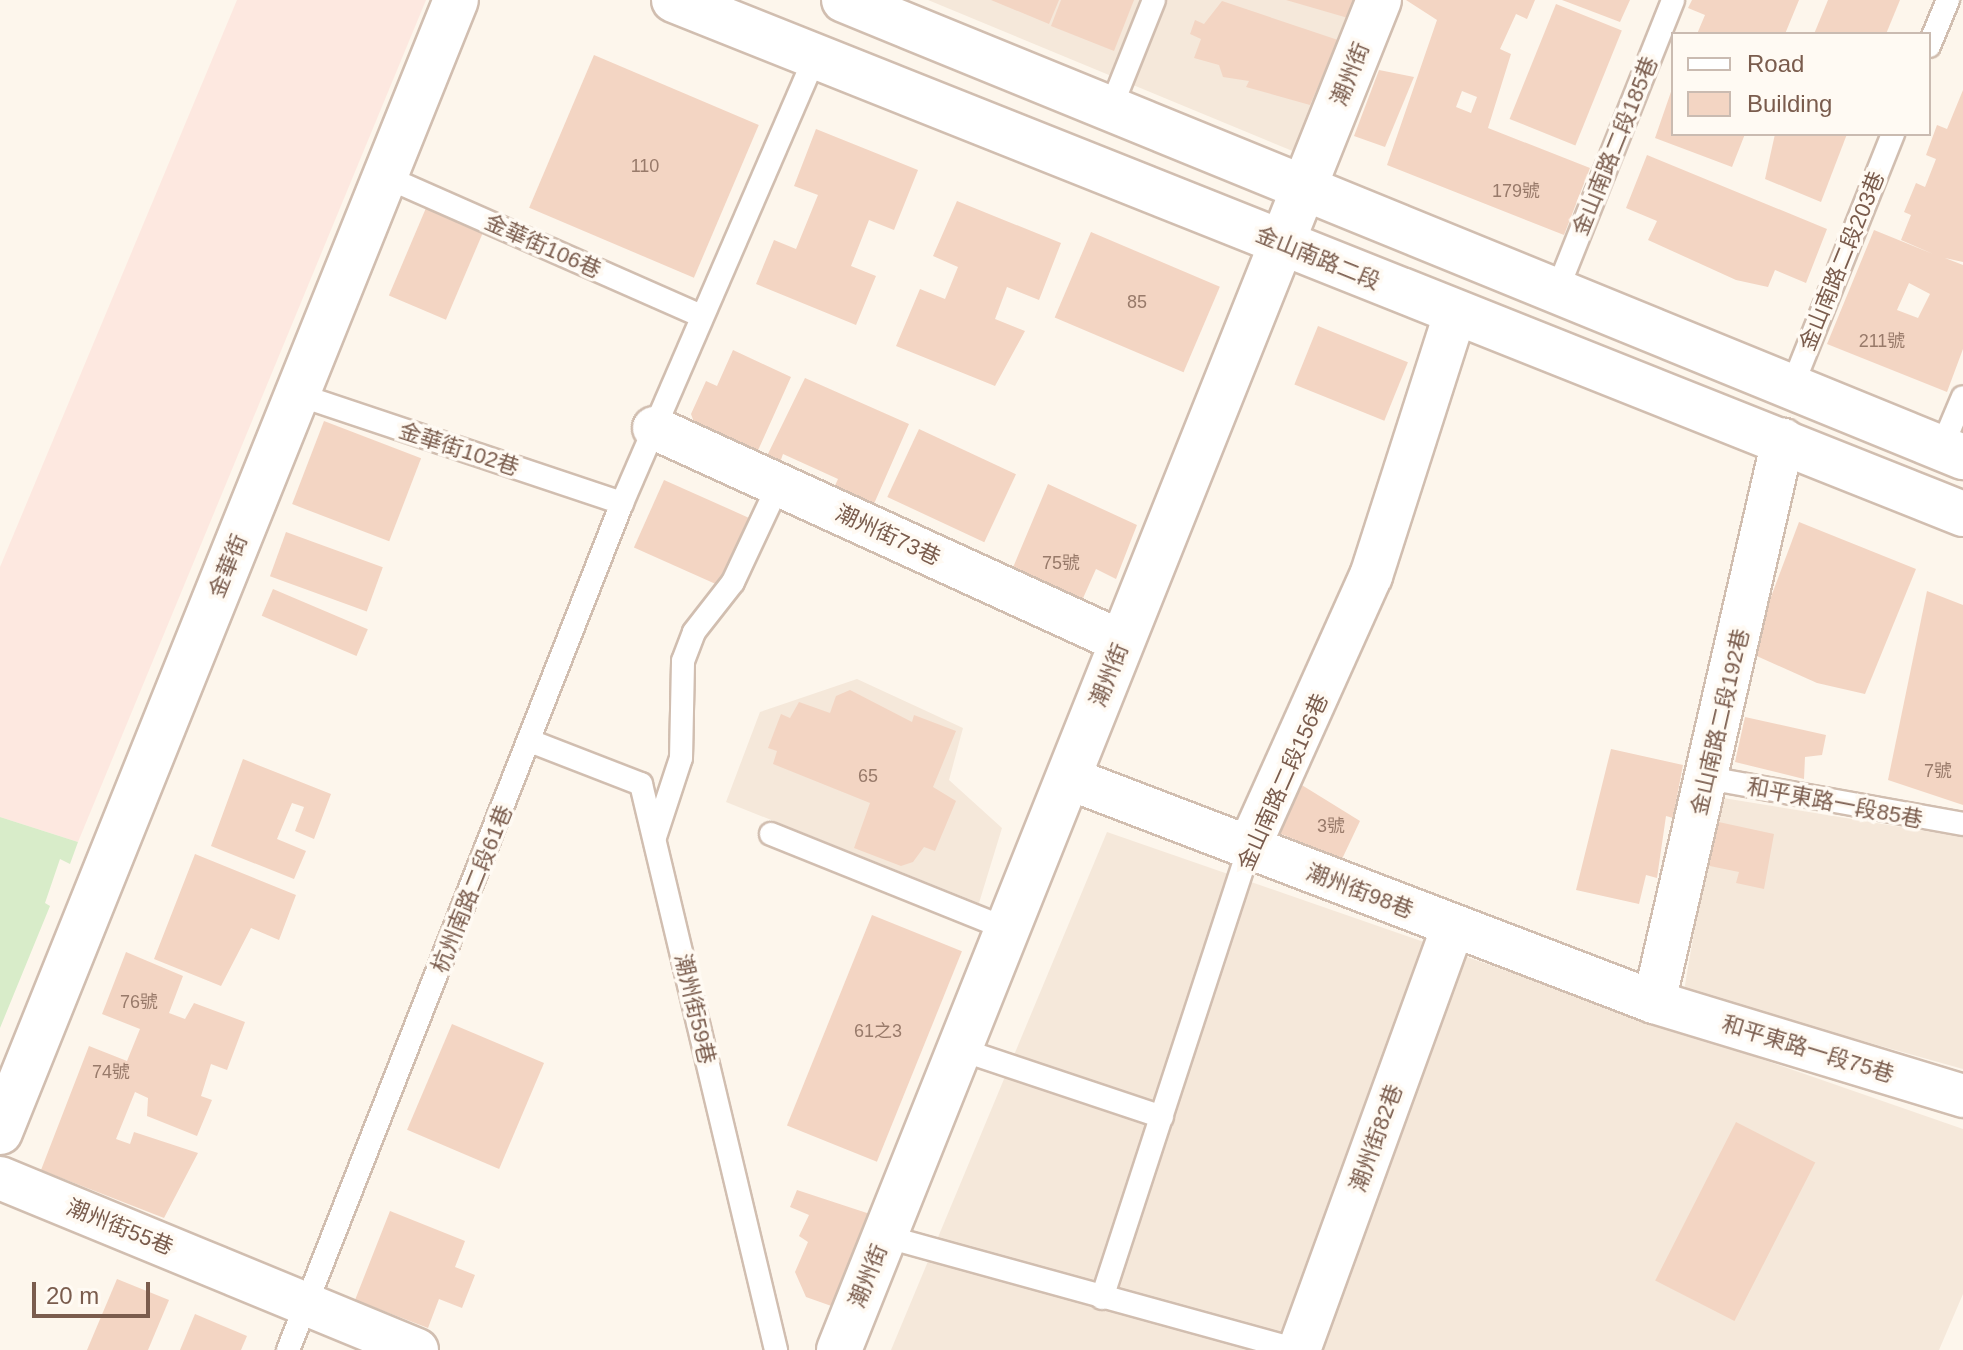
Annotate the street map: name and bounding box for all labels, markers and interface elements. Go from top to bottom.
legend [1671,32,1931,136]
street label: 潮州街 [1325,38,1375,110]
text: Road [1747,50,1804,77]
street label: 金山南路二段185巷 [1567,53,1663,239]
text: Building [1747,90,1832,117]
house number: 110 [631,155,659,177]
street label: 金山南路二段203巷 [1794,168,1890,354]
house number: 179號 [1492,180,1540,202]
street label: 金華街106巷 [481,209,605,283]
street label: 金山南路二段 [1252,221,1384,295]
house number: 85 [1127,291,1147,313]
house number: 211號 [1859,330,1905,352]
street label: 金華街102巷 [396,417,522,481]
street label: 潮州街73巷 [831,499,945,571]
street label: 金華街 [203,530,253,602]
house number: 75號 [1042,552,1080,574]
street label: 金山南路二段192巷 [1686,626,1754,818]
street label: 潮州街 [1084,639,1134,711]
street label: 金山南路二段156巷 [1232,690,1334,874]
house number: 7號 [1924,760,1952,782]
house number: 65 [858,765,878,787]
street label: 和平東路一段85巷 [1745,773,1925,833]
street label: 杭州南路二段61巷 [426,801,518,977]
house number: 3號 [1317,815,1345,837]
street label: 潮州街98巷 [1303,859,1417,923]
street label: 潮州街59巷 [669,951,721,1067]
house number: 76號 [120,991,158,1013]
street label: 和平東路一段75巷 [1719,1010,1897,1088]
house number: 61之3 [854,1020,902,1042]
house number: 74號 [92,1061,130,1083]
street label: 潮州街82巷 [1344,1081,1408,1195]
street label: 潮州街55巷 [63,1194,177,1260]
street label: 潮州街 [843,1240,893,1312]
scale bar [36,1266,154,1316]
text: 20 m [46,1282,99,1309]

